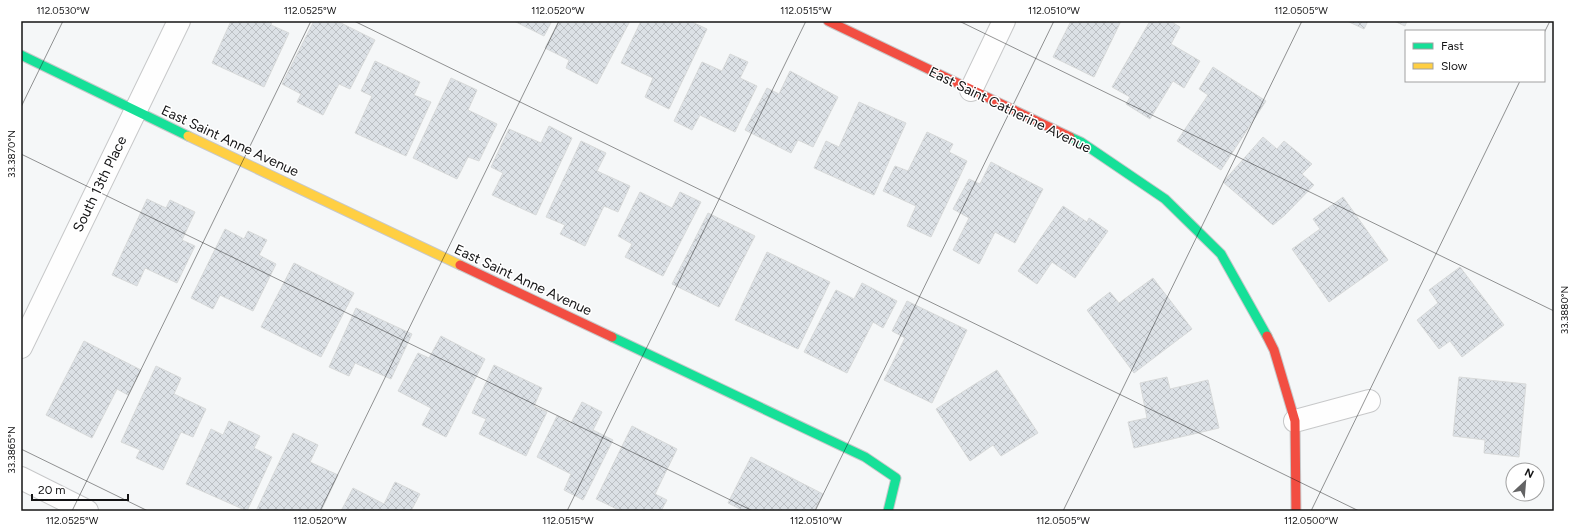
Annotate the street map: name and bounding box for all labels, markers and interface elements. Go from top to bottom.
text: 112.0530°W [36,4,90,17]
text: 112.0525°W [284,4,337,17]
text: 112.0520°W [531,4,585,17]
text: 112.0515°W [780,4,832,17]
text: 112.0510°W [1028,4,1080,17]
text: 112.0505°W [1274,4,1328,17]
legend [1405,30,1545,82]
text: Fast [1441,39,1464,53]
text: Slow [1441,59,1468,73]
street label: East Saint Catherine Avenue [926,63,1094,157]
street label: East Saint Anne Avenue [159,102,302,181]
text: 33.3870°N [5,130,18,178]
street label: South 13th Place [69,133,131,235]
street label: East Saint Anne Avenue [452,241,595,320]
text: 33.3880°N [1558,286,1571,334]
text: 33.3865°N [5,426,18,474]
north arrow [1505,462,1545,502]
text: N [1522,466,1536,481]
scale bar [32,476,128,502]
text: 20 m [38,483,66,497]
text: 112.0525°W [46,514,99,527]
text: 112.0520°W [293,514,347,527]
text: 112.0515°W [542,514,594,527]
text: 112.0510°W [790,514,842,527]
text: 112.0505°W [1036,514,1090,527]
text: 112.0500°W [1284,514,1338,527]

